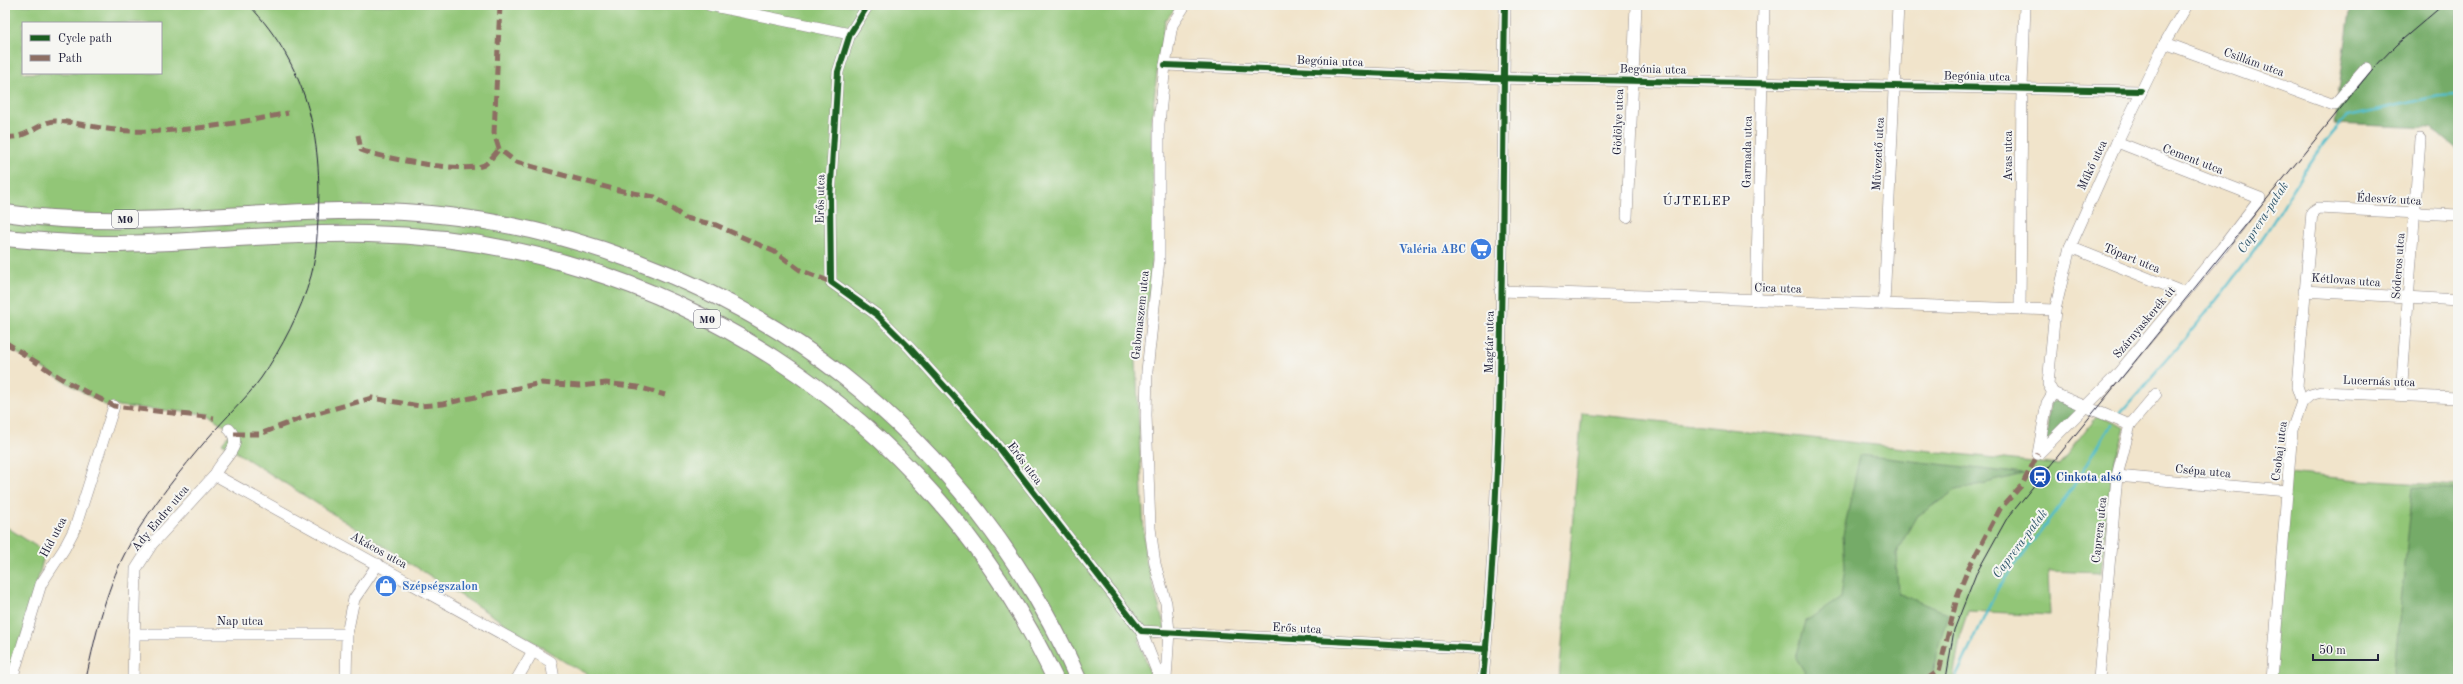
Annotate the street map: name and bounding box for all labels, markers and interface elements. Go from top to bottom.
legend [22,22,162,74]
text: Cycle path [58,33,113,45]
street label: Csillám utca [2222,46,2286,79]
text: Path [58,53,83,65]
street label: Begónia utca [1296,55,1364,69]
street label: Begónia utca [1619,63,1687,77]
street label: Begónia utca [1943,70,2011,84]
street label: Gödölye utca [1612,89,1626,155]
street label: Garmada utca [1741,116,1755,188]
street label: Művezető utca [1871,117,1887,191]
street label: Avas utca [2003,131,2015,181]
street label: Műkő utca [2076,138,2110,192]
street label: Cement utca [2160,143,2225,177]
street label: Erős utca [815,174,827,224]
water label: Caprera-patak [2235,180,2291,256]
street label: Édesvíz utca [2356,189,2422,208]
district label: ÚJTELEP [1663,192,1731,208]
road number: M0 [112,210,138,228]
street label: Sóderos utca [2391,232,2407,300]
supermarket icon: Valéria ABC [1468,236,1494,262]
street label: Tópart utca [2102,242,2162,276]
place label: Valéria ABC [1399,244,1466,256]
street label: Gabonaszem utca [1130,270,1152,360]
street label: Kétlovas utca [2311,273,2381,289]
street label: Cica utca [1754,282,1802,296]
street label: Szárnyaskerék út [2111,284,2178,361]
road number: M0 [694,310,720,328]
street label: Magtár utca [1483,311,1497,373]
street label: Lucernás utca [2342,375,2416,389]
street label: Csobaj utca [2270,420,2290,482]
street label: Erős utca [1005,440,1044,487]
station icon: Cinkota alsó [2027,464,2053,490]
street label: Csépa utca [2174,464,2231,480]
place label: Cinkota alsó [2056,472,2122,484]
street label: Ady Endre utca [130,483,192,554]
street label: Caprera utca [2091,496,2109,564]
water label: Caprera-patak [1990,507,2050,581]
street label: Híd utca [38,515,70,560]
street label: Akácos utca [348,530,409,571]
shop icon: Szépségszalon [373,573,399,599]
place label: Szépségszalon [402,581,478,593]
street label: Nap utca [217,616,263,628]
street label: Erős utca [1272,622,1322,636]
scale bar [2313,636,2378,662]
text: 50 m [2319,644,2346,657]

